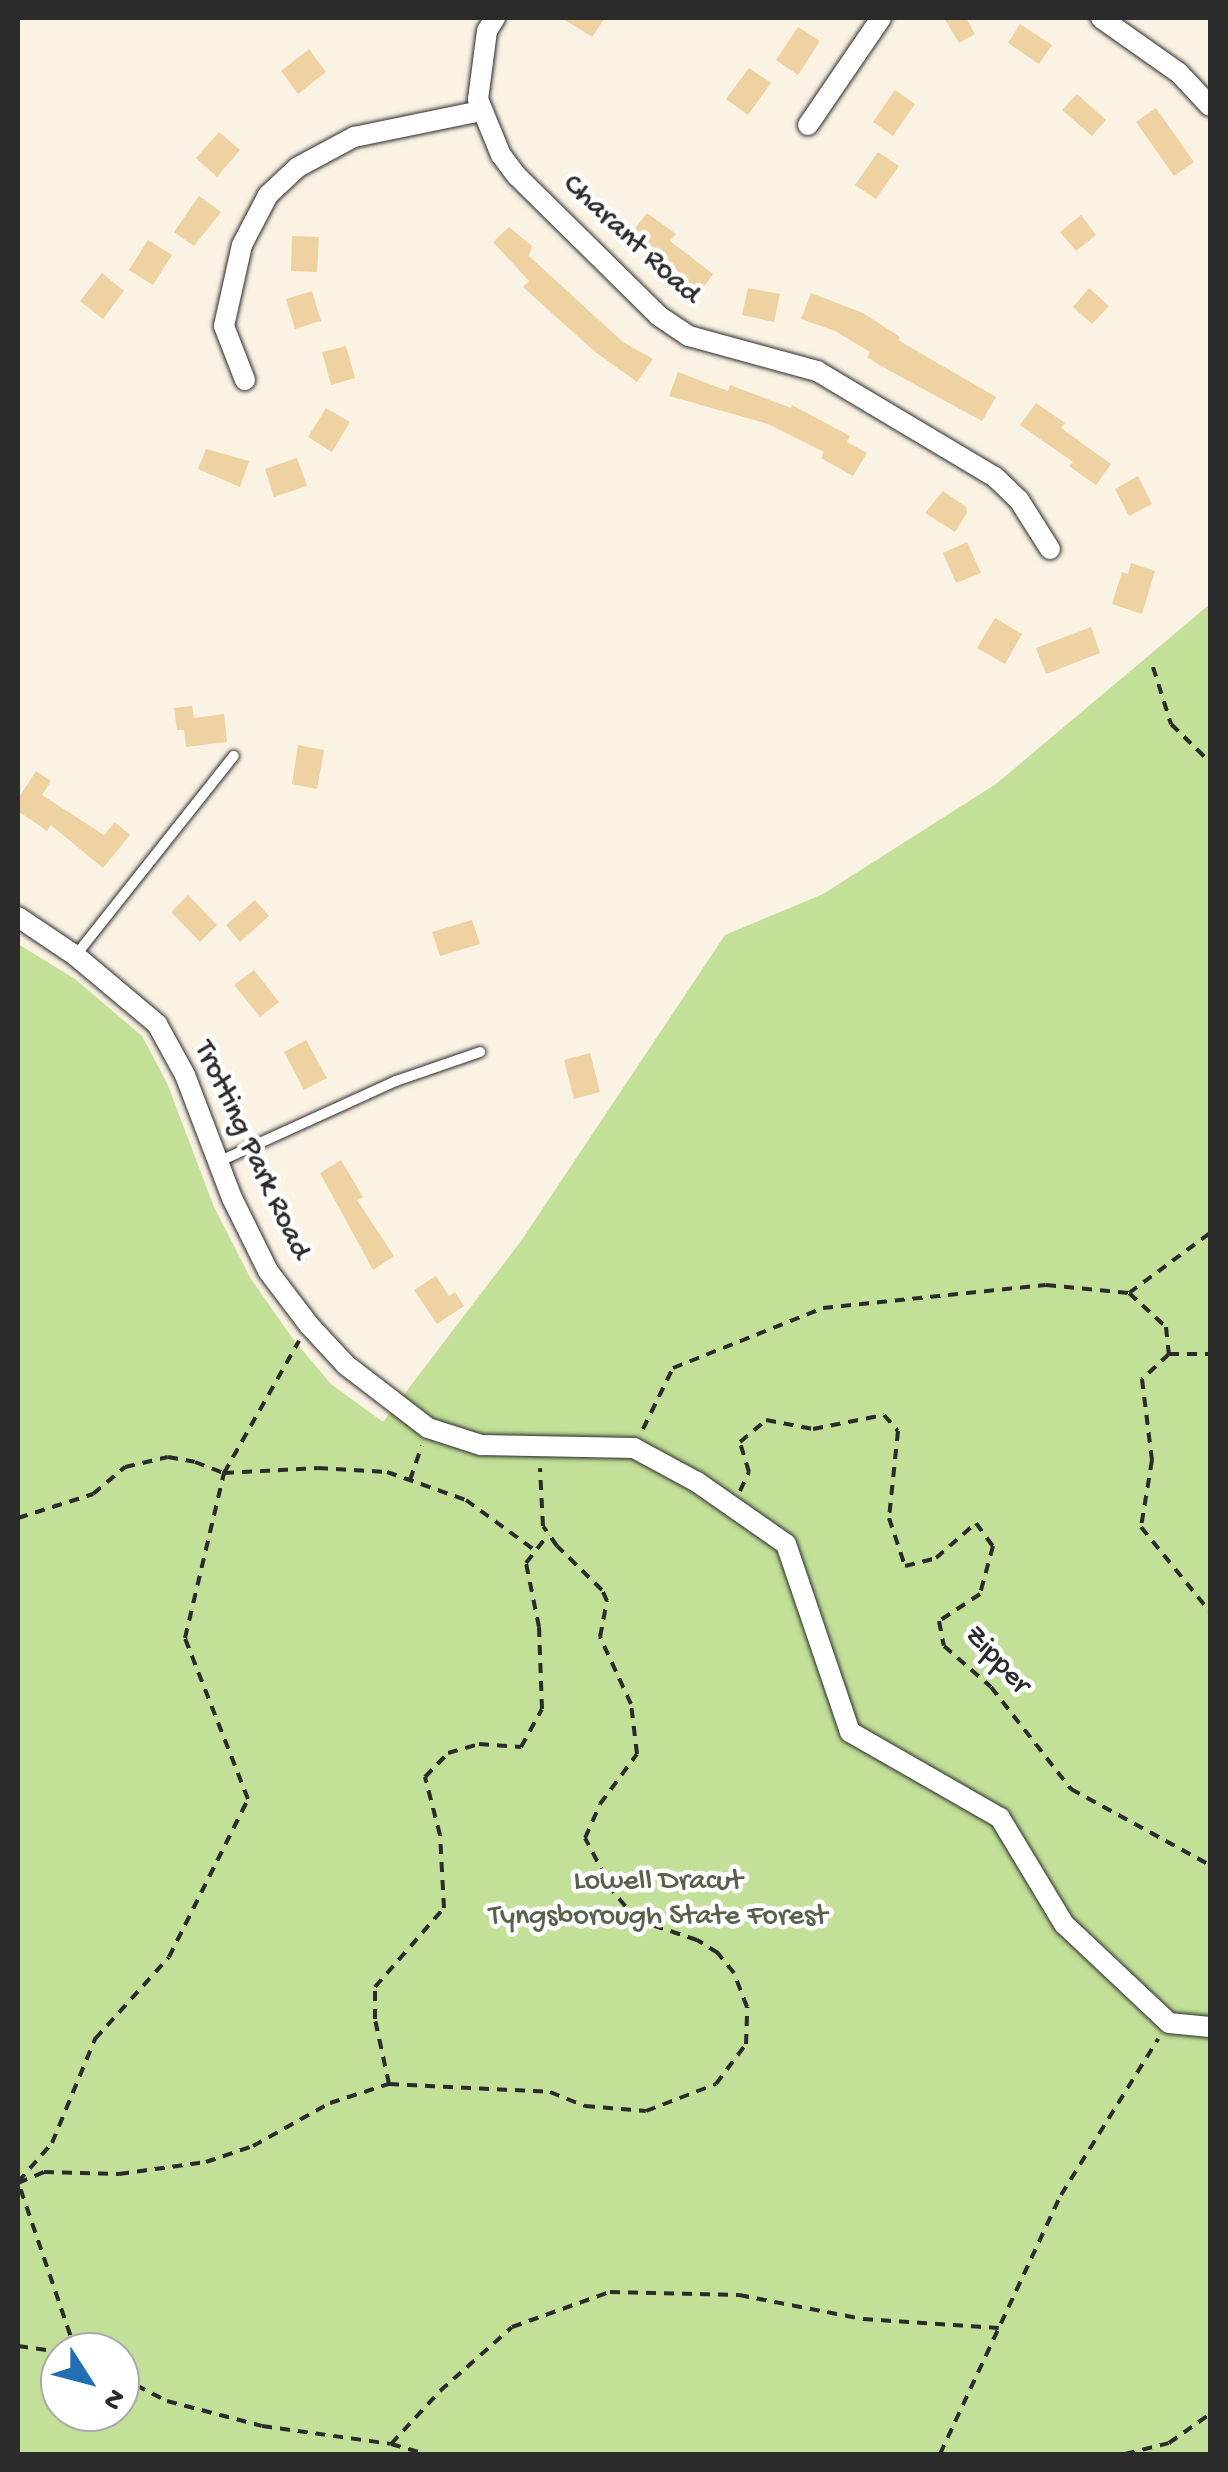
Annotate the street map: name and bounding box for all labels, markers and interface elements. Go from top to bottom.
street label: Charant Road [554,168,706,314]
street label: Trotting Park Road [184,1036,316,1266]
street label: Zipper [955,1619,1037,1703]
park label: Lowell Dracut Tyngsborough State Forest [489,1865,827,1936]
north arrow [40,2332,140,2432]
text: N [94,2382,132,2416]

